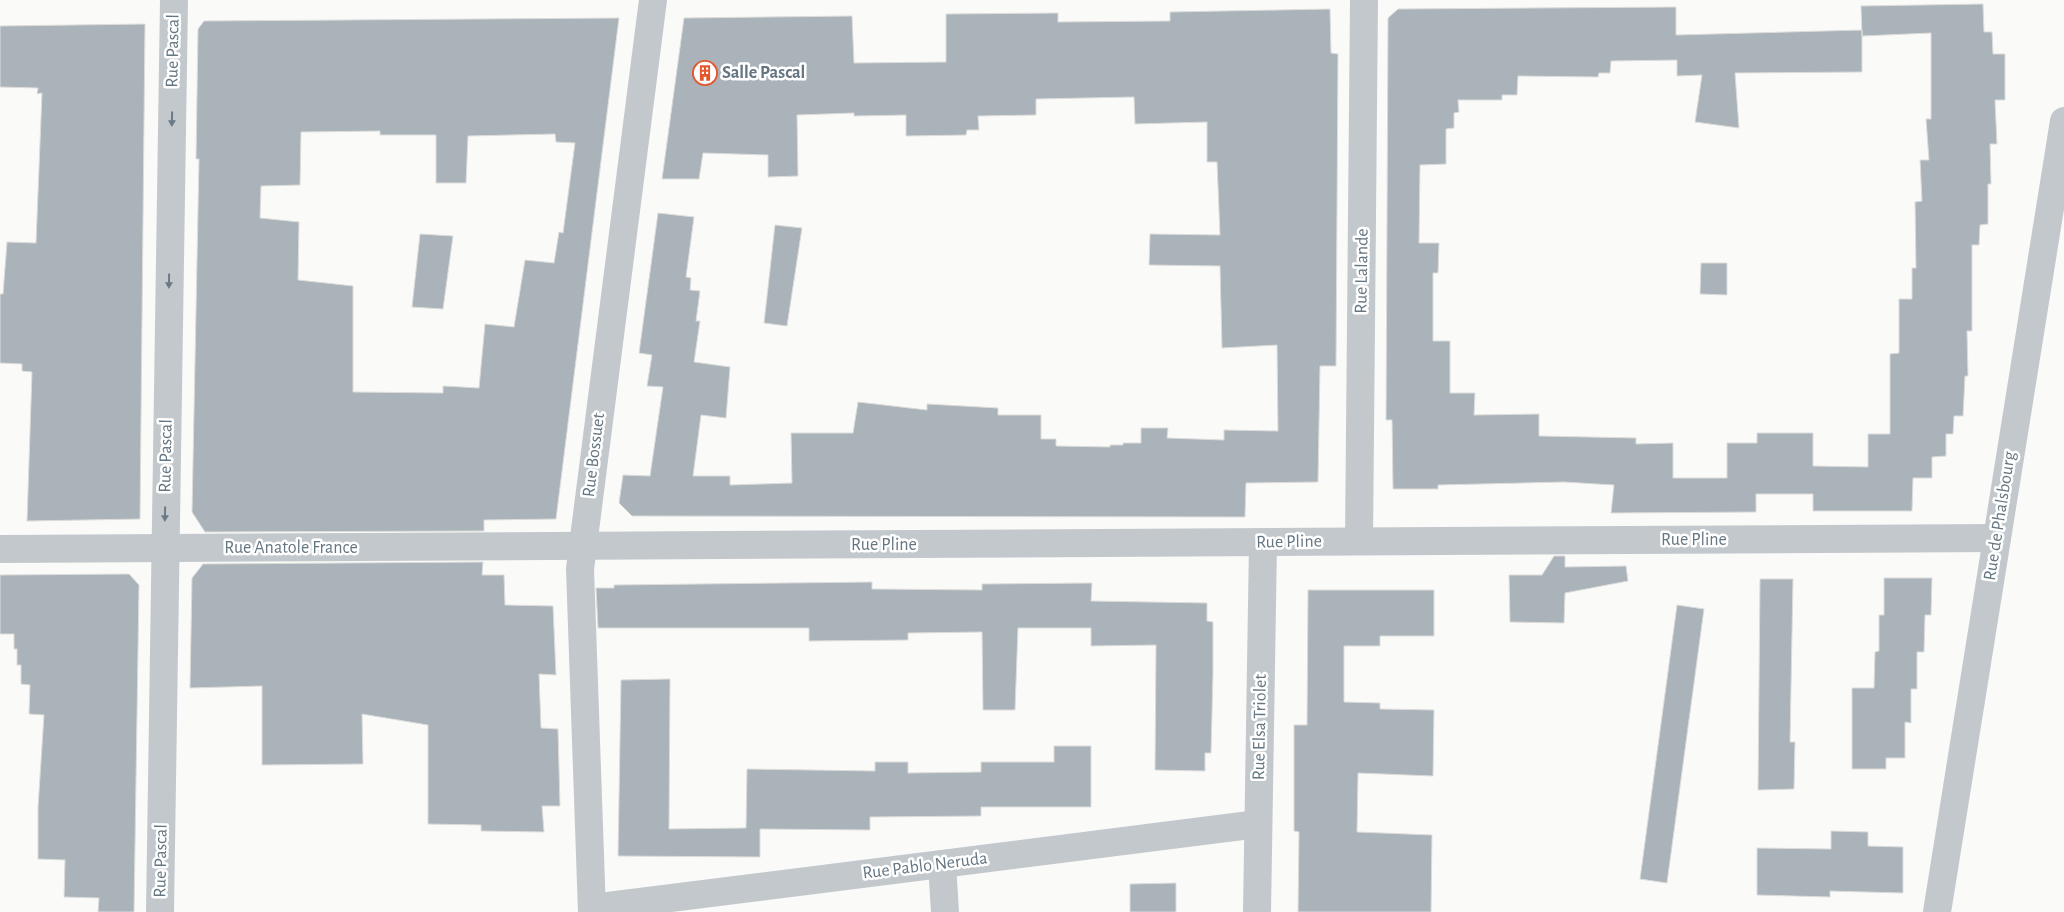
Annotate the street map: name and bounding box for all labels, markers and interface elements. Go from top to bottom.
street label: Rue Pascal [163,14,183,88]
building icon: Salle Pascal [692,60,718,86]
place label: Salle Pascal [722,64,805,82]
one-way arrow [168,111,176,127]
street label: Rue Lalande [1352,228,1372,314]
one-way arrow [165,273,173,289]
street label: Rue Bossuet [580,412,608,498]
street label: Rue Pascal [156,419,176,493]
street label: Rue de Phalsbourg [1981,450,2019,582]
one-way arrow [161,506,169,522]
street label: Rue Pline [1661,531,1727,549]
street label: Rue Pline [1256,532,1322,552]
street label: Rue Pline [851,536,917,554]
street label: Rue Anatole France [224,539,358,557]
street label: Rue Elsa Triolet [1250,673,1270,780]
street label: Rue Pascal [151,824,171,898]
street label: Rue Pablo Neruda [862,849,988,883]

